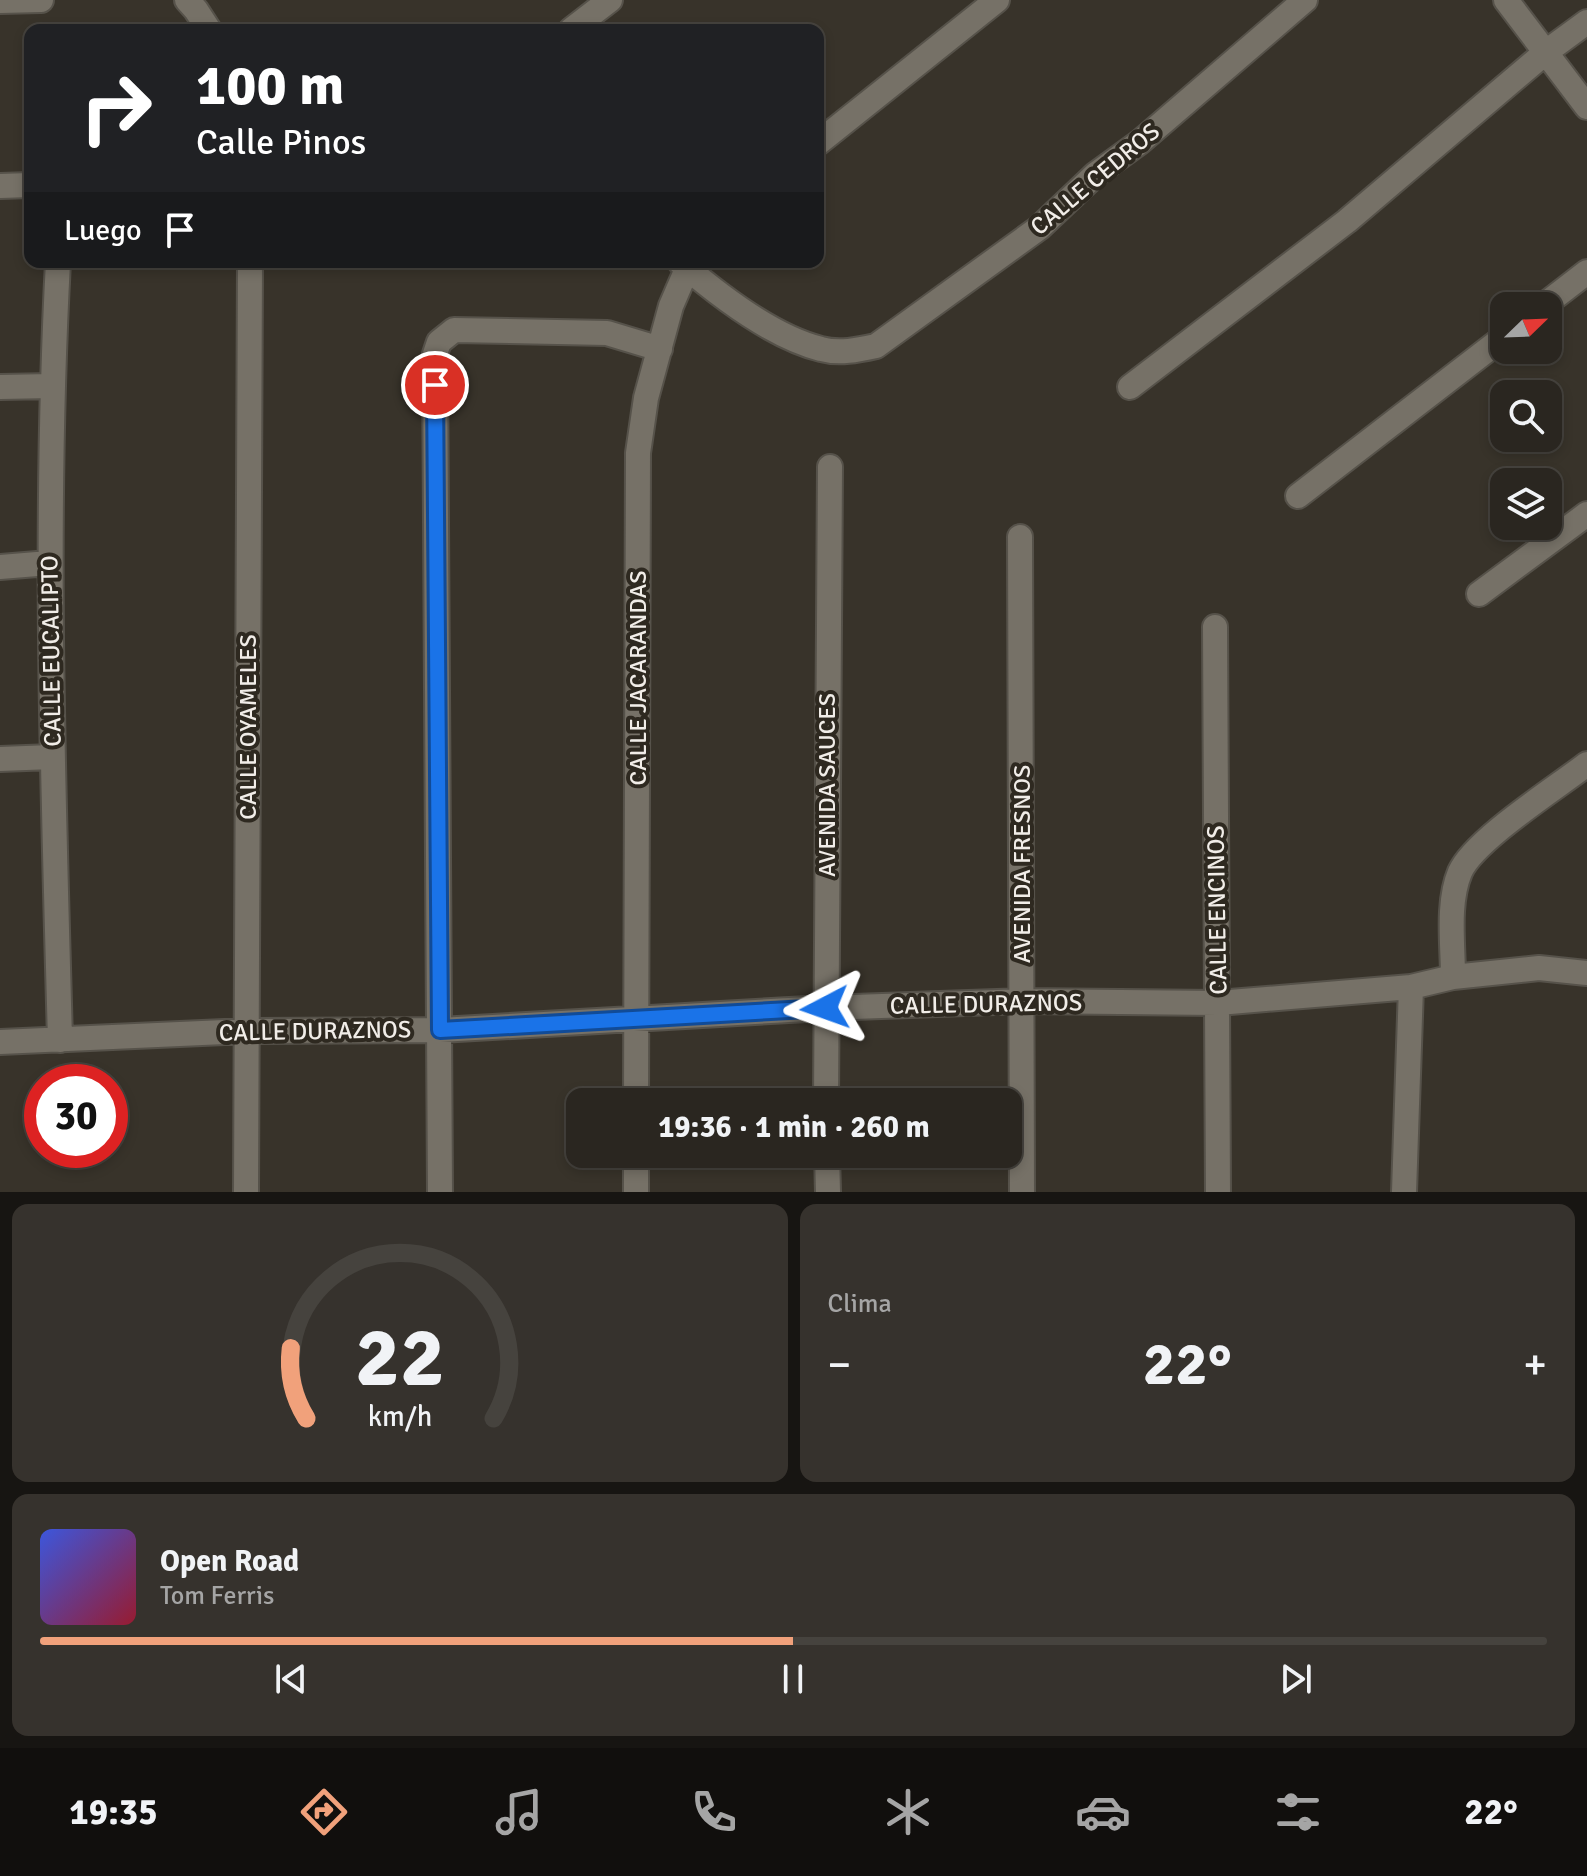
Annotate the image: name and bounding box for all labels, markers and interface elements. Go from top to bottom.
text: 100 m [196,51,344,120]
icon: right [64,56,168,160]
street label: CALLE CEDROS [1024,116,1166,242]
text: Calle Pinos [196,120,366,165]
icon: arrive [158,208,202,252]
text: Luego [64,212,142,249]
north arrow [1490,292,1562,364]
map controls [1490,292,1562,540]
pin [401,351,469,419]
icon: arrive [413,363,457,407]
button: search [1490,380,1562,452]
button: layers [1490,468,1562,540]
street label: CALLE EUCALIPTO [34,555,68,747]
street label: CALLE JACARANDAS [623,570,653,786]
street label: CALLE OYAMELES [233,634,263,820]
street label: AVENIDA SAUCES [812,693,842,877]
street label: AVENIDA FRESNOS [1007,765,1037,963]
street label: CALLE ENCINOS [1201,825,1233,995]
position arrow [783,966,867,1050]
street label: CALLE DURAZNOS [890,987,1082,1021]
street label: CALLE DURAZNOS [219,1014,411,1048]
speed limit sign: 30 [24,1064,128,1168]
text: 19:36 · 1 min · 260 m [658,1109,930,1146]
text: Clima [828,1288,892,1320]
text: 22 [355,1307,445,1409]
text: 22° [1143,1328,1232,1402]
text: − [828,1338,851,1392]
text: + [1523,1338,1547,1392]
text: km/h [367,1399,432,1434]
text: Open Road [160,1543,299,1580]
text: Tom Ferris [160,1580,274,1612]
icon: previous [269,1657,313,1701]
icon: pause [771,1657,815,1701]
icon: next [1274,1657,1318,1701]
icon: directions [296,1784,352,1840]
icon: music [491,1784,547,1840]
icon: phone [686,1784,742,1840]
icon: climate [880,1784,936,1840]
icon: car [1075,1784,1131,1840]
icon: filters [1270,1784,1326,1840]
text: 19:35 [69,1790,158,1835]
text: 22° [1464,1790,1518,1835]

